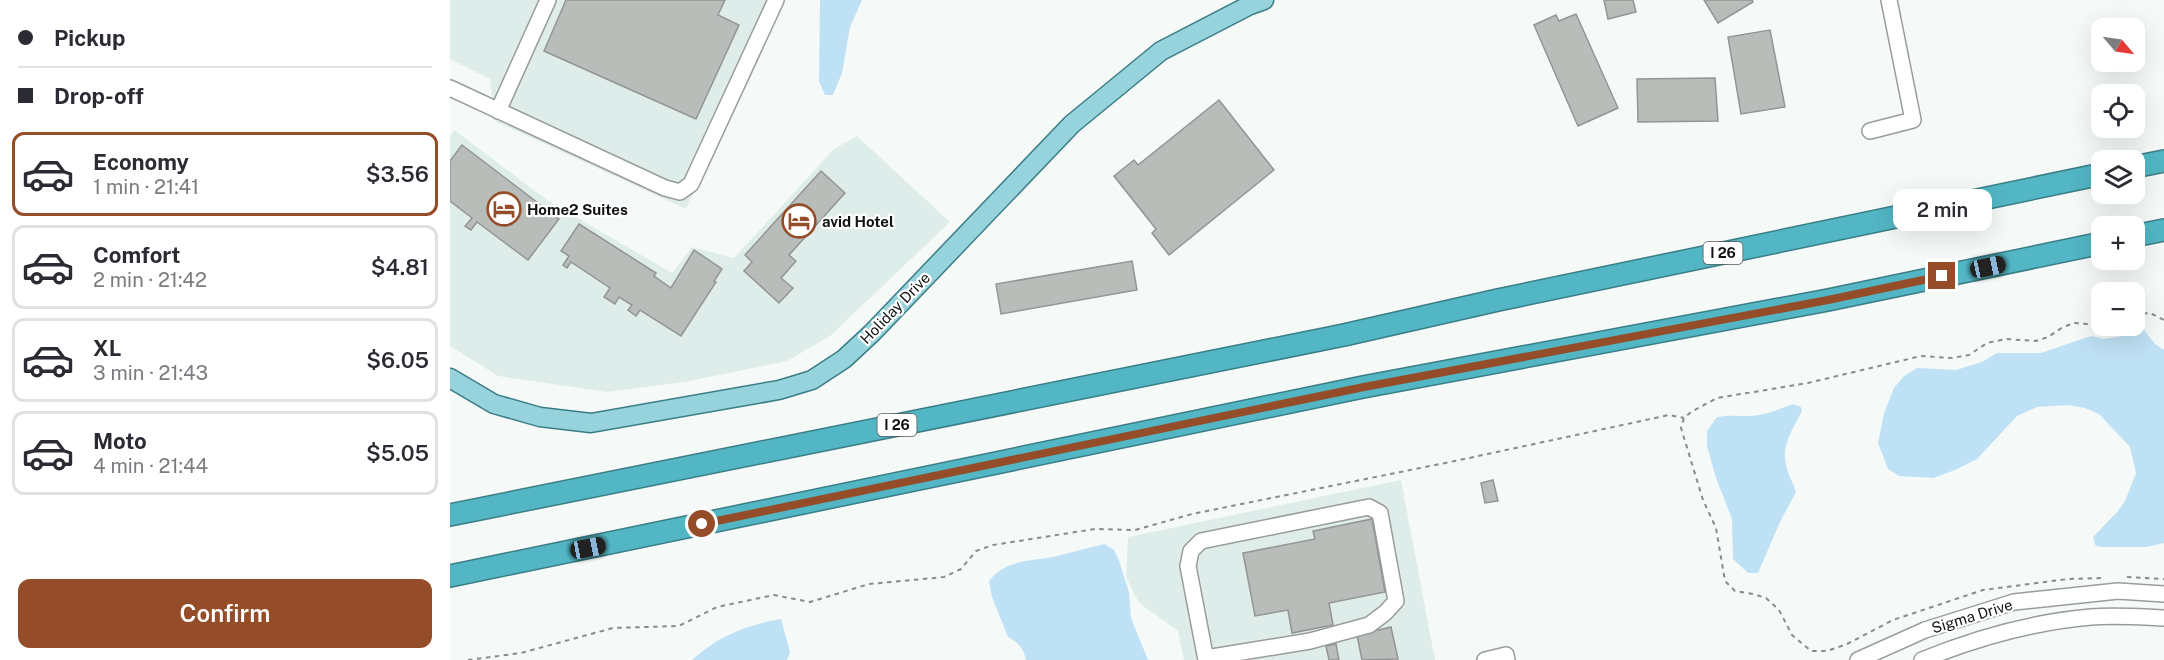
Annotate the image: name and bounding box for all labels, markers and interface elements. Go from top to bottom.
north arrow [2091,18,2145,72]
map controls [2091,18,2145,336]
text: Pickup [54,25,125,51]
text: Drop-off [54,83,144,109]
button: locate [2091,84,2145,138]
icon: car [21,147,75,201]
text: Economy [93,149,189,175]
button: layers [2091,150,2145,204]
text: $3.56 [366,161,429,187]
text: 1 min · 21:41 [93,175,199,199]
callout: 2 min [1892,189,1991,231]
hotel icon: Home2 Suites [486,191,522,227]
text: 2 min [1917,198,1968,222]
place label: Home2 Suites [527,201,628,218]
hotel icon: avid Hotel [781,203,817,239]
place label: avid Hotel [822,213,894,230]
button: + [2091,216,2145,270]
icon: car [21,240,75,294]
text: Comfort [93,242,180,268]
road number: I 26 [1704,242,1742,264]
text: $4.81 [371,254,429,280]
car [1969,254,2007,280]
route end [1928,262,1955,289]
text: 2 min · 21:42 [93,268,207,292]
street label: Holiday Drive [857,269,933,347]
button: − [2091,282,2145,336]
icon: car [21,333,75,387]
text: XL [93,335,121,361]
text: $6.05 [366,347,429,373]
text: 3 min · 21:43 [93,361,208,385]
road number: I 26 [878,414,916,436]
icon: car [21,426,75,480]
text: Moto [93,428,147,454]
text: $5.05 [366,440,429,466]
text: 4 min · 21:44 [93,454,208,478]
route start [688,510,715,537]
car [569,536,607,560]
button: Confirm [18,579,432,648]
street label: Sigma Drive [1929,596,2015,636]

